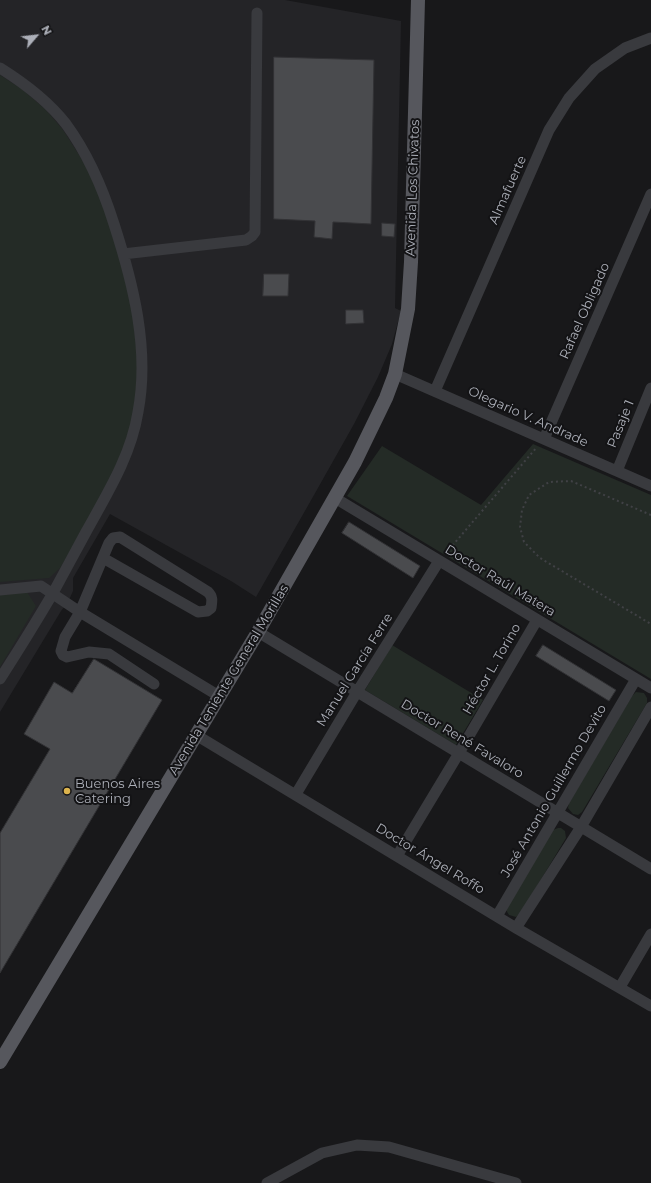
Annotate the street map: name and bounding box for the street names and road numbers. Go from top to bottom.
street label: Avenida Los Chivatos [403,119,423,257]
street label: Almafuerte [486,153,530,227]
street label: Rafael Obligado [557,260,613,362]
street label: Olegario V. Andrade [466,383,590,451]
street label: Pasaje 1 [604,398,638,450]
street label: Doctor Raúl Matera [442,542,558,620]
street label: Avenida Teniente General Morillas [166,582,292,778]
street label: Manuel García Ferre [314,610,396,730]
street label: Héctor L. Torino [460,621,524,717]
street label: Doctor René Favaloro [398,696,526,782]
street label: José Antonio Guillermo Devito [498,702,610,880]
street label: Doctor Ángel Roffo [373,820,487,898]

